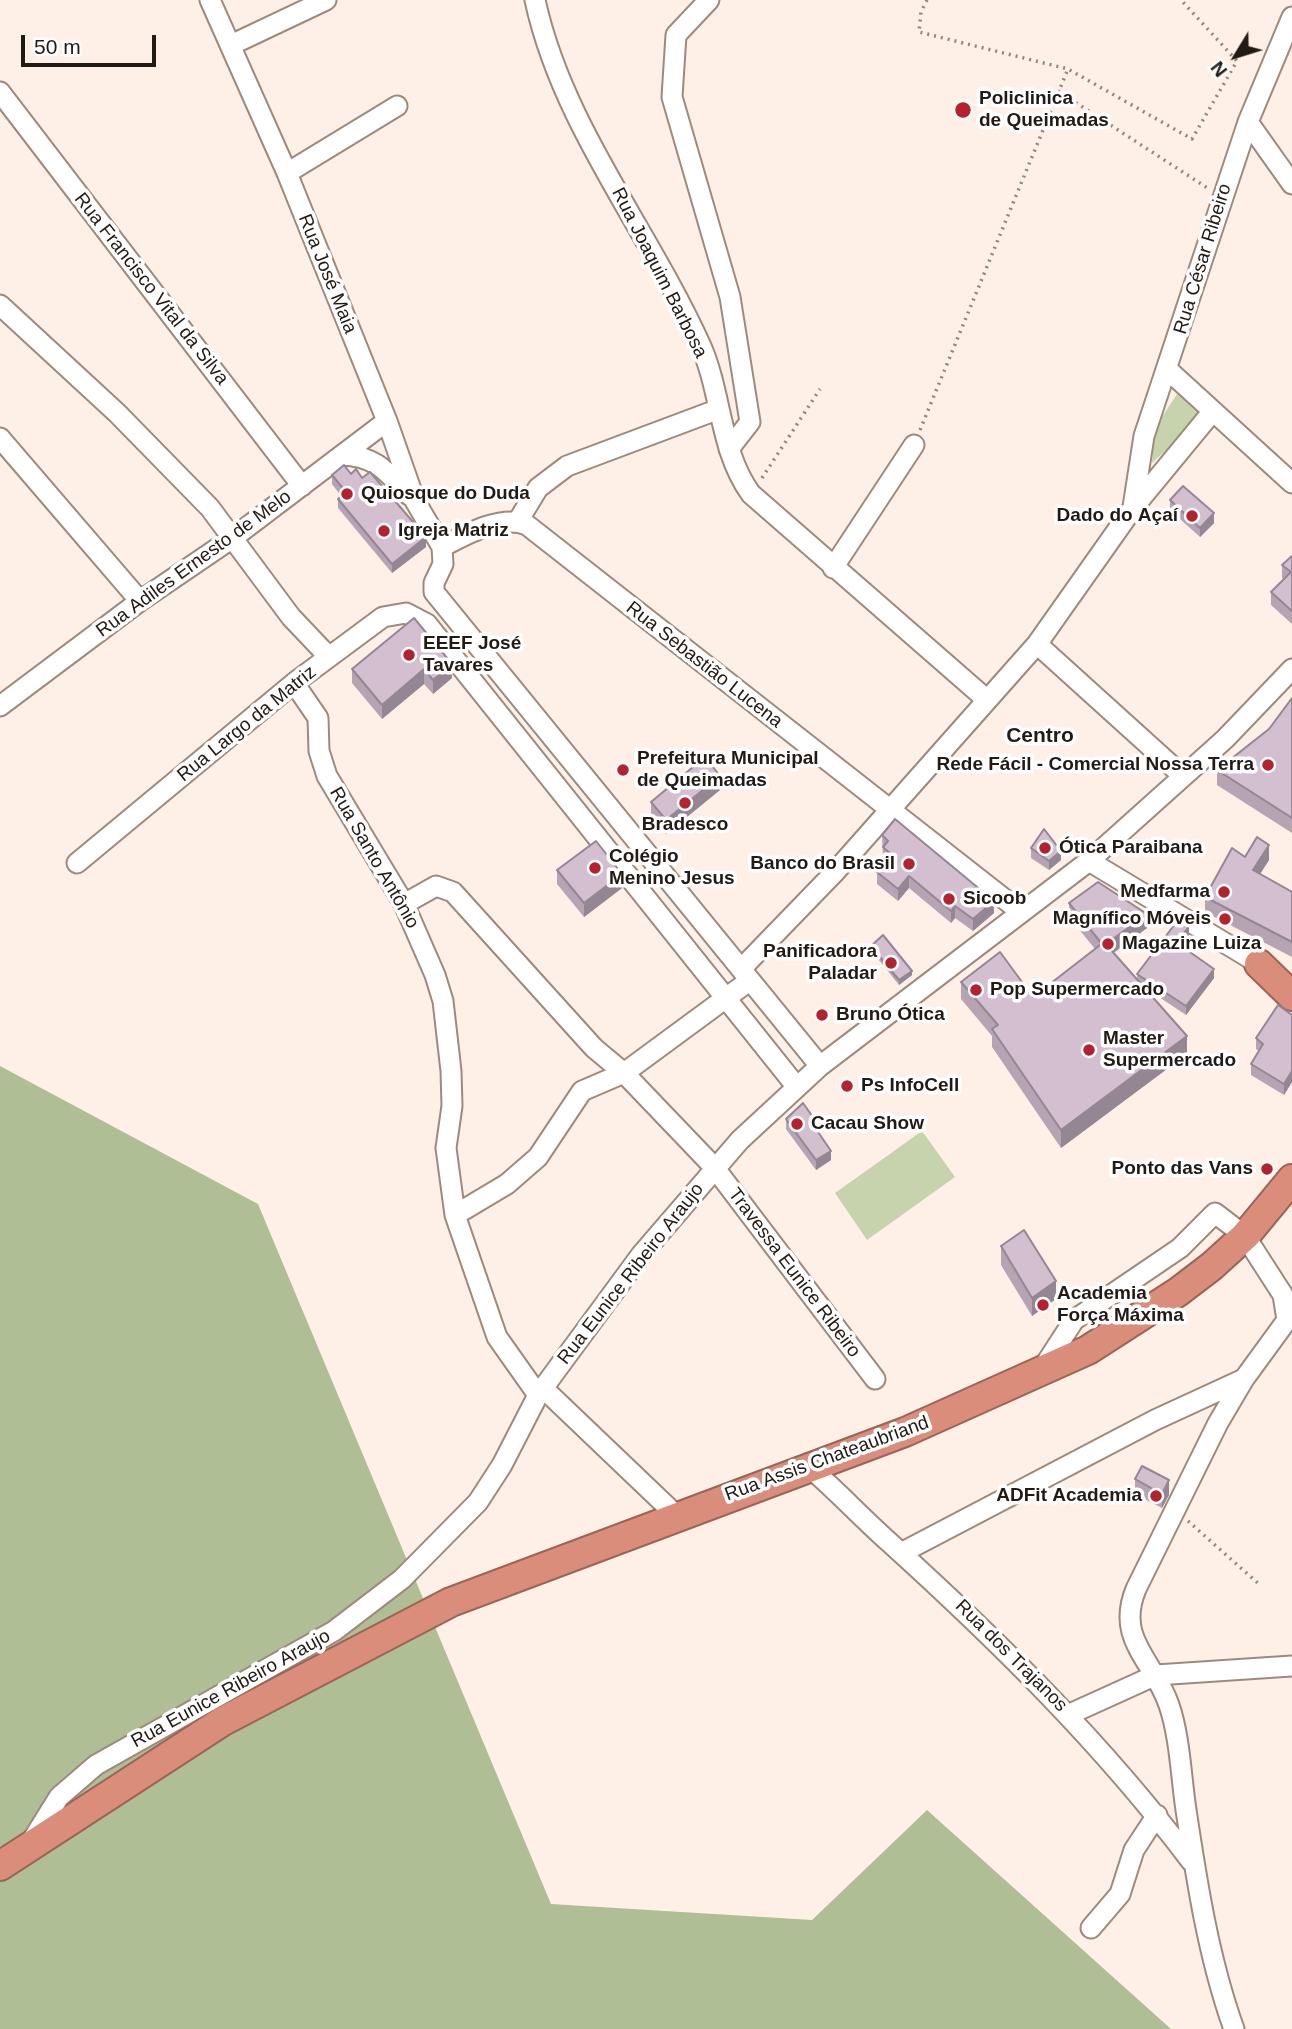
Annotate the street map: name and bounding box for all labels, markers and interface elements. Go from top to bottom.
scale bar [24,21,159,65]
north arrow [1201,21,1271,91]
text: 50 m [34,35,81,58]
text: N [1207,57,1232,81]
place label: Policlinica de Queimadas [979,88,1109,132]
marker: Policlinica de Queimadas [953,100,973,120]
street label: Rua César Ribeiro [1169,181,1237,337]
street label: Rua Joaquim Barbosa [606,184,712,362]
street label: Rua Francisco Vital da Silva [69,189,233,389]
street label: Rua José Maia [293,211,361,337]
place label: Quiosque do Duda [361,483,530,505]
street label: Rua Adiles Ernesto de Melo [92,486,296,642]
marker: Quiosque do Duda [339,486,355,502]
place label: Dado do Açaí [1057,505,1178,527]
marker: Dado do Açaí [1184,508,1200,524]
place label: Igreja Matriz [398,520,509,542]
marker: Igreja Matriz [376,523,392,539]
street label: Rua Sebastião Lucena [621,597,787,733]
place label: EEEF José Tavares [423,633,521,677]
marker: EEEF José Tavares [401,647,417,663]
street label: Rua Largo da Matriz [173,661,321,787]
district label: Centro [1006,723,1074,749]
place label: Prefeitura Municipal de Queimadas [637,748,819,792]
place label: Rede Fácil - Comercial Nossa Terra [937,754,1254,776]
marker: Rede Fácil - Comercial Nossa Terra [1260,757,1276,773]
marker: Prefeitura Municipal de Queimadas [615,762,631,778]
street label: Rua Santo Antônio [324,783,424,933]
marker: Bradesco [677,795,693,811]
place label: Bradesco [642,814,728,836]
place label: Ótica Paraibana [1059,837,1203,859]
marker: Ótica Paraibana [1037,840,1053,856]
place label: Colégio Menino Jesus [609,846,735,890]
place label: Banco do Brasil [750,853,895,875]
marker: Banco do Brasil [901,856,917,872]
marker: Colégio Menino Jesus [587,860,603,876]
place label: Medfarma [1120,881,1210,903]
marker: Medfarma [1216,884,1232,900]
place label: Sicoob [963,888,1026,910]
marker: Sicoob [941,891,957,907]
place label: Magnífico Móveis [1053,908,1211,930]
marker: Magnífico Móveis [1217,911,1233,927]
place label: Magazine Luiza [1122,933,1261,955]
marker: Magazine Luiza [1100,936,1116,952]
place label: Panificadora Paladar [763,941,877,985]
marker: Panificadora Paladar [883,955,899,971]
place label: Pop Supermercado [990,979,1164,1001]
marker: Pop Supermercado [968,982,984,998]
place label: Bruno Ótica [836,1004,945,1026]
marker: Bruno Ótica [814,1007,830,1023]
place label: Master Supermercado [1103,1028,1236,1072]
marker: Master Supermercado [1081,1042,1097,1058]
place label: Ps InfoCell [861,1075,959,1097]
marker: Ps InfoCell [839,1078,855,1094]
place label: Cacau Show [811,1113,924,1135]
marker: Cacau Show [789,1116,805,1132]
place label: Ponto das Vans [1112,1158,1253,1180]
marker: Ponto das Vans [1259,1161,1275,1177]
street label: Rua Eunice Ribeiro Araujo [553,1179,709,1369]
street label: Travessa Eunice Ribeiro [723,1184,865,1362]
place label: Academia Força Máxima [1057,1283,1184,1327]
marker: Academia Força Máxima [1035,1297,1051,1313]
street label: Rua Assis Chateaubriand [722,1411,932,1507]
place label: ADFit Academia [996,1485,1142,1507]
marker: ADFit Academia [1148,1488,1164,1504]
street label: Rua dos Trajanos [950,1595,1072,1717]
street label: Rua Eunice Ribeiro Araujo [128,1625,334,1753]

